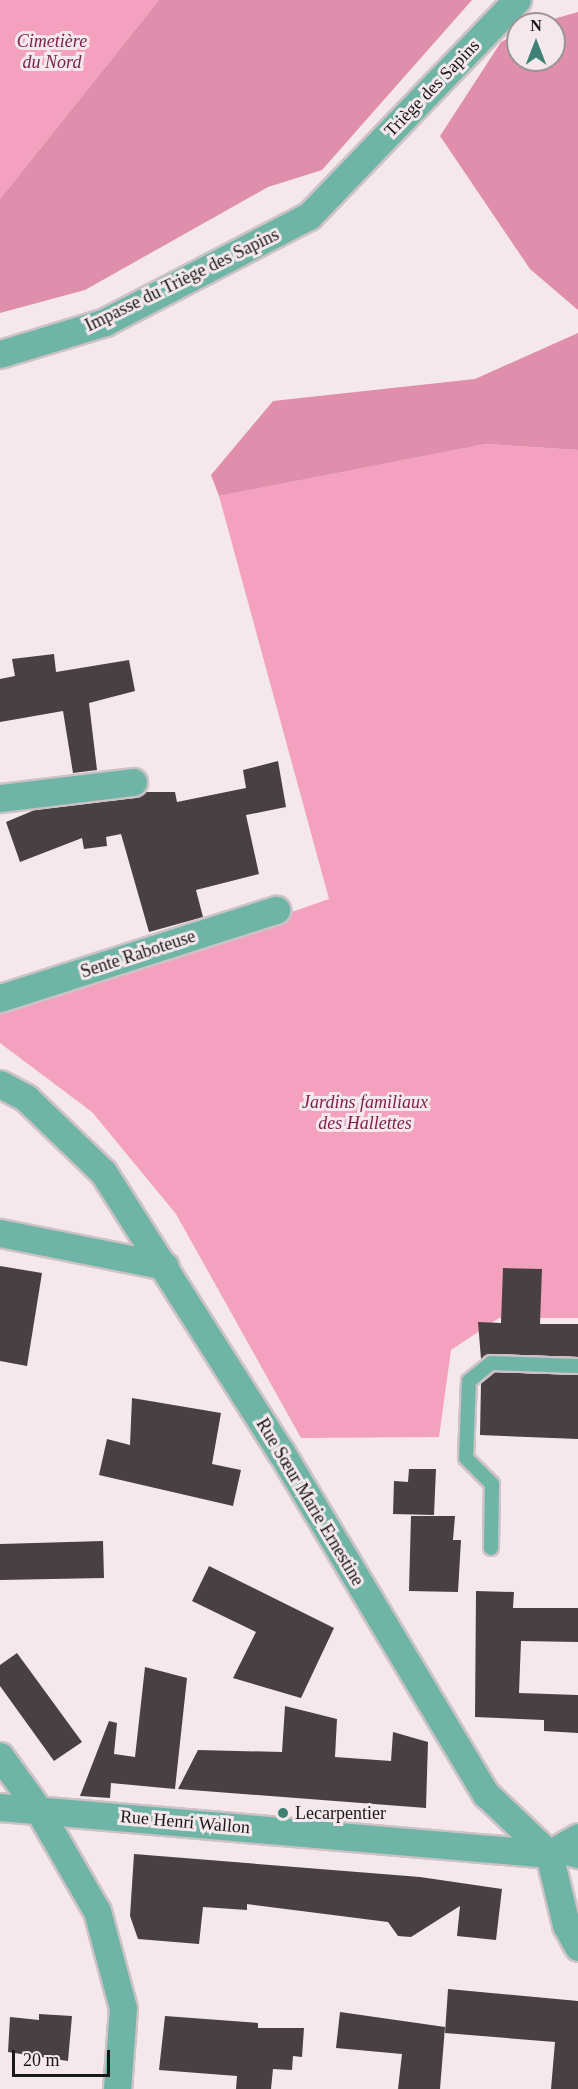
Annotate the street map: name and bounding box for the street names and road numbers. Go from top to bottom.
street label: Triège des Sapins [380,35,484,141]
street label: Impasse du Triège des Sapins [81,224,283,336]
street label: Sente Raboteuse [78,925,198,983]
street label: Rue Sœur Marie Ernestine [251,1414,369,1590]
street label: Rue Henri Wallon [119,1806,251,1838]

